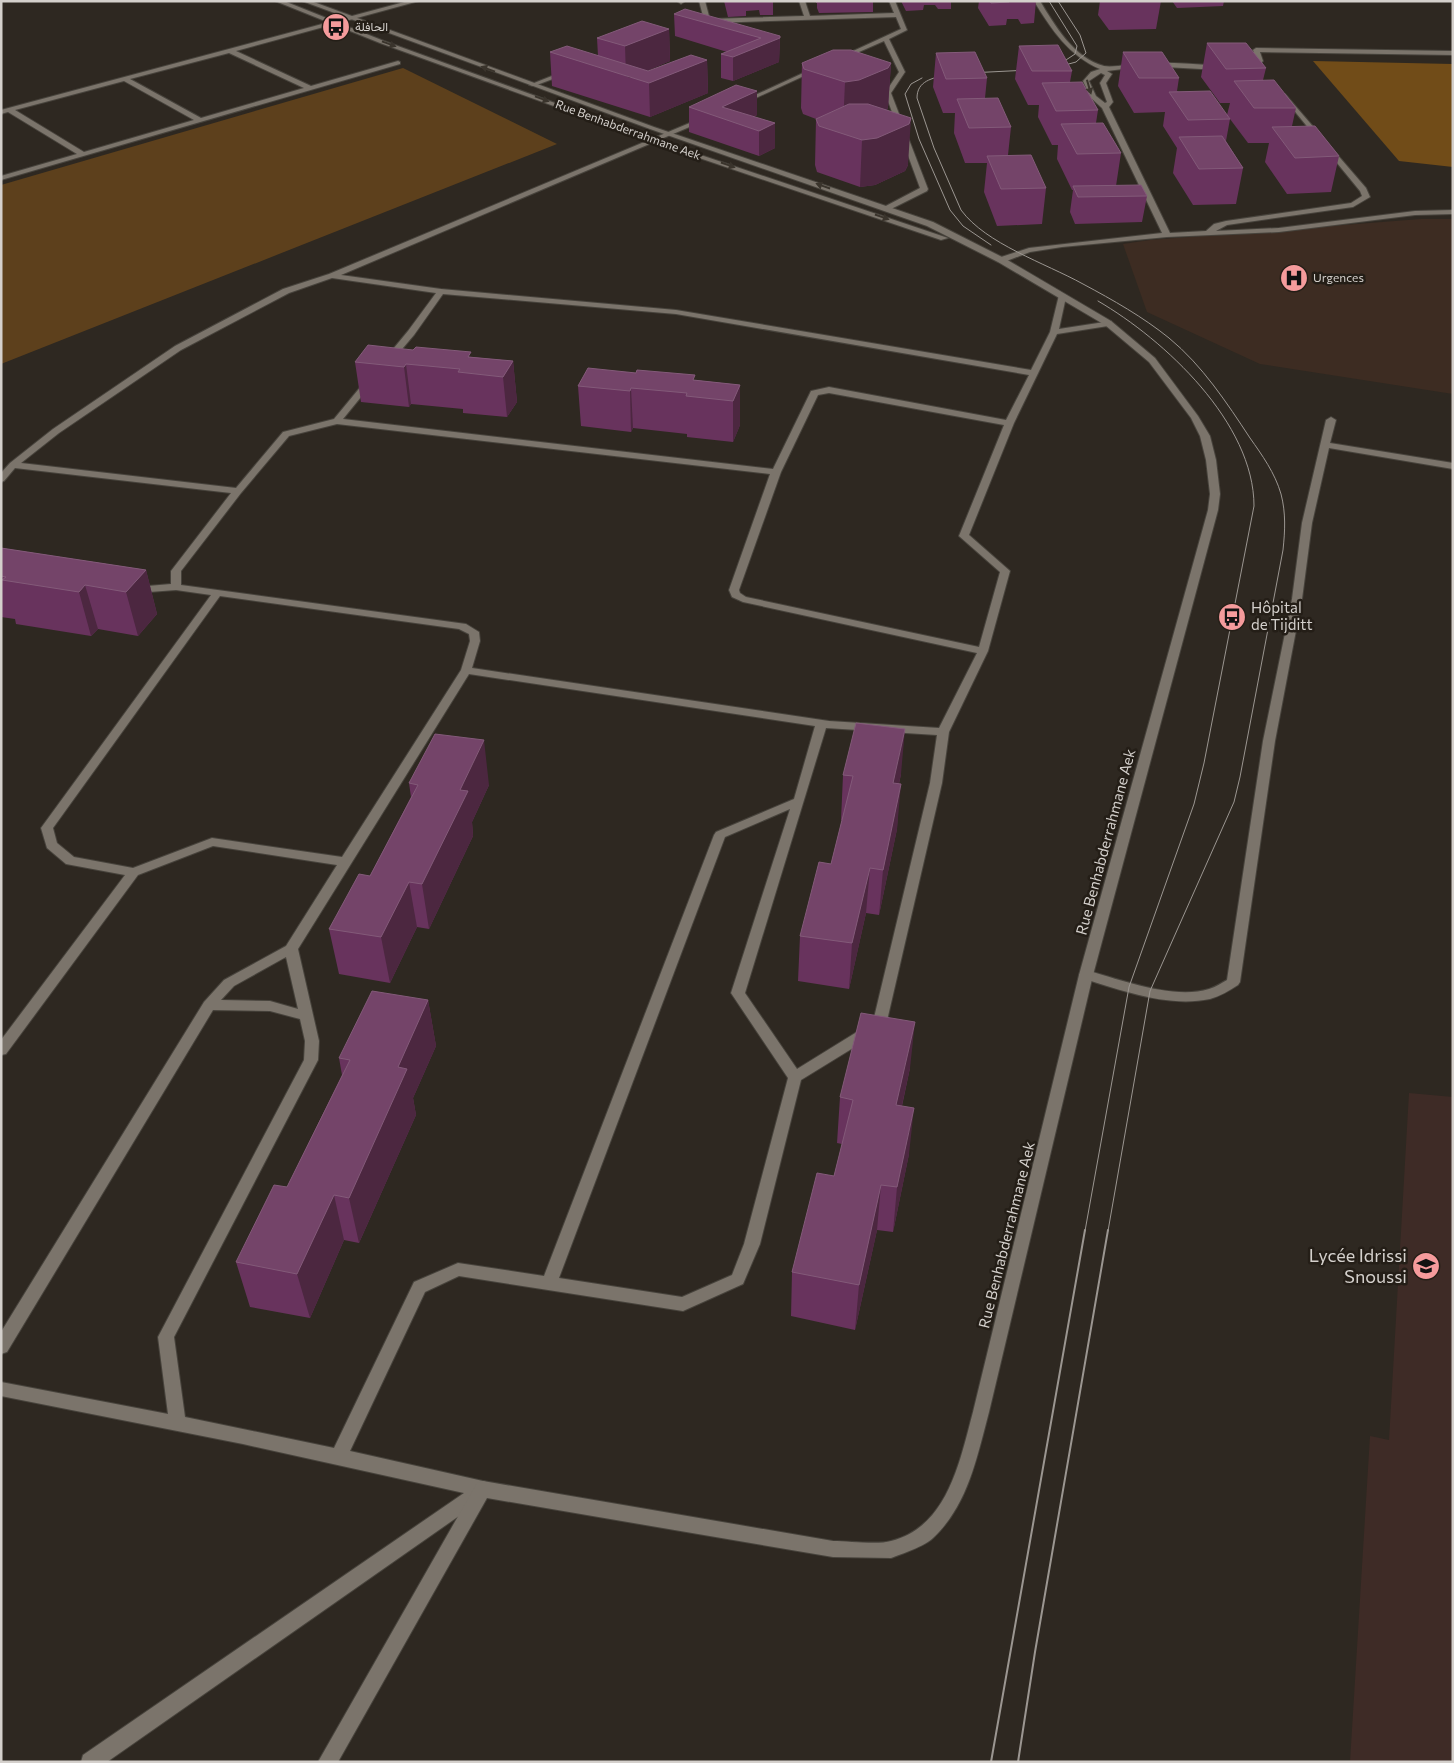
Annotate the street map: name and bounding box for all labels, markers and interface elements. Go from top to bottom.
bus stop icon: الحافلة [321,12,351,42]
place label: الحافلة [355,19,388,33]
one-way arrow [381,41,396,48]
one-way arrow [481,65,496,72]
one-way arrow [1086,79,1094,94]
one-way arrow [534,96,549,103]
street label: Rue Benhabderrahmane Aek [554,96,703,162]
one-way arrow [720,162,735,169]
one-way arrow [816,182,831,190]
one-way arrow [875,213,890,221]
hospital icon: Urgences [1279,263,1309,293]
place label: Urgences [1313,270,1364,284]
place label: Hôpital de Tijditt [1251,598,1313,633]
bus stop icon: Hôpital de Tijditt [1217,602,1247,632]
street label: Rue Benhabderrahmane Aek [1072,747,1139,937]
street label: Rue Benhabderrahmane Aek [974,1140,1038,1330]
place label: Lycée Idrissi Snoussi [1309,1244,1407,1287]
school or university icon: Lycée Idrissi Snoussi [1411,1251,1441,1281]

